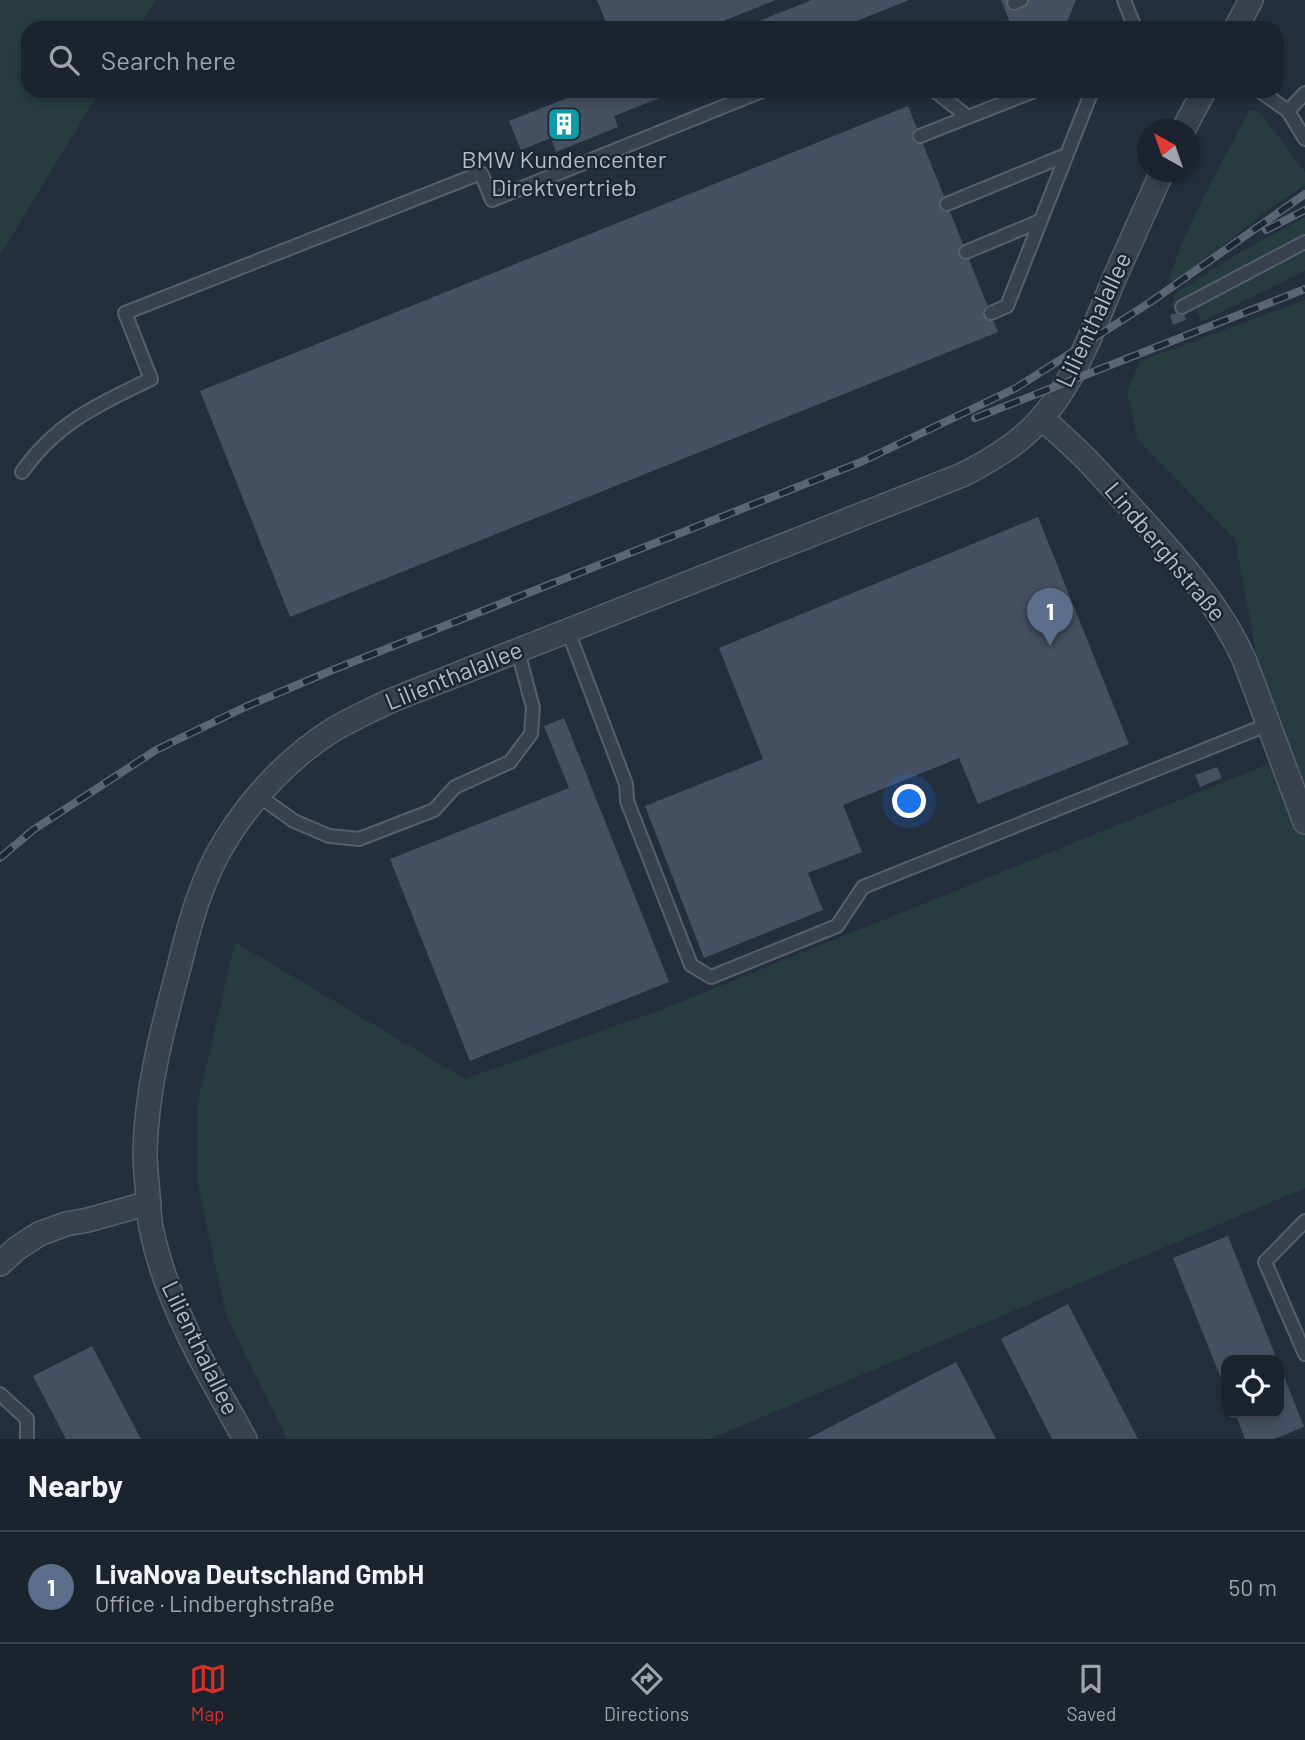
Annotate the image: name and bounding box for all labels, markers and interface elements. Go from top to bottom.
search box [21,21,1284,98]
icon: search [45,41,83,79]
text: Search here [101,44,236,75]
building icon: BMW Kundencenter Direktvertrieb [545,105,583,143]
north arrow [1137,119,1200,182]
place label: BMW Kundencenter Direktvertrieb [461,144,667,201]
street label: Lilienthalallee [1049,247,1137,391]
street label: Lindberghstraße [1099,475,1233,627]
pin: 1 [1027,588,1073,646]
street label: Lilienthalallee [381,634,526,715]
your location [892,784,926,818]
street label: Lilienthalallee [156,1276,246,1419]
map controls [1221,1355,1284,1418]
button: locate [1221,1355,1284,1418]
text: Nearby [28,1467,123,1503]
text: LivaNova Deutschland GmbH [95,1558,424,1589]
text: 1 [47,1573,55,1601]
text: 50 m [1229,1573,1277,1601]
text: Office · Lindberghstraße [95,1589,335,1617]
tab: Map [189,1660,227,1725]
tab: Directions [604,1660,689,1725]
tab: Saved [1066,1660,1116,1725]

